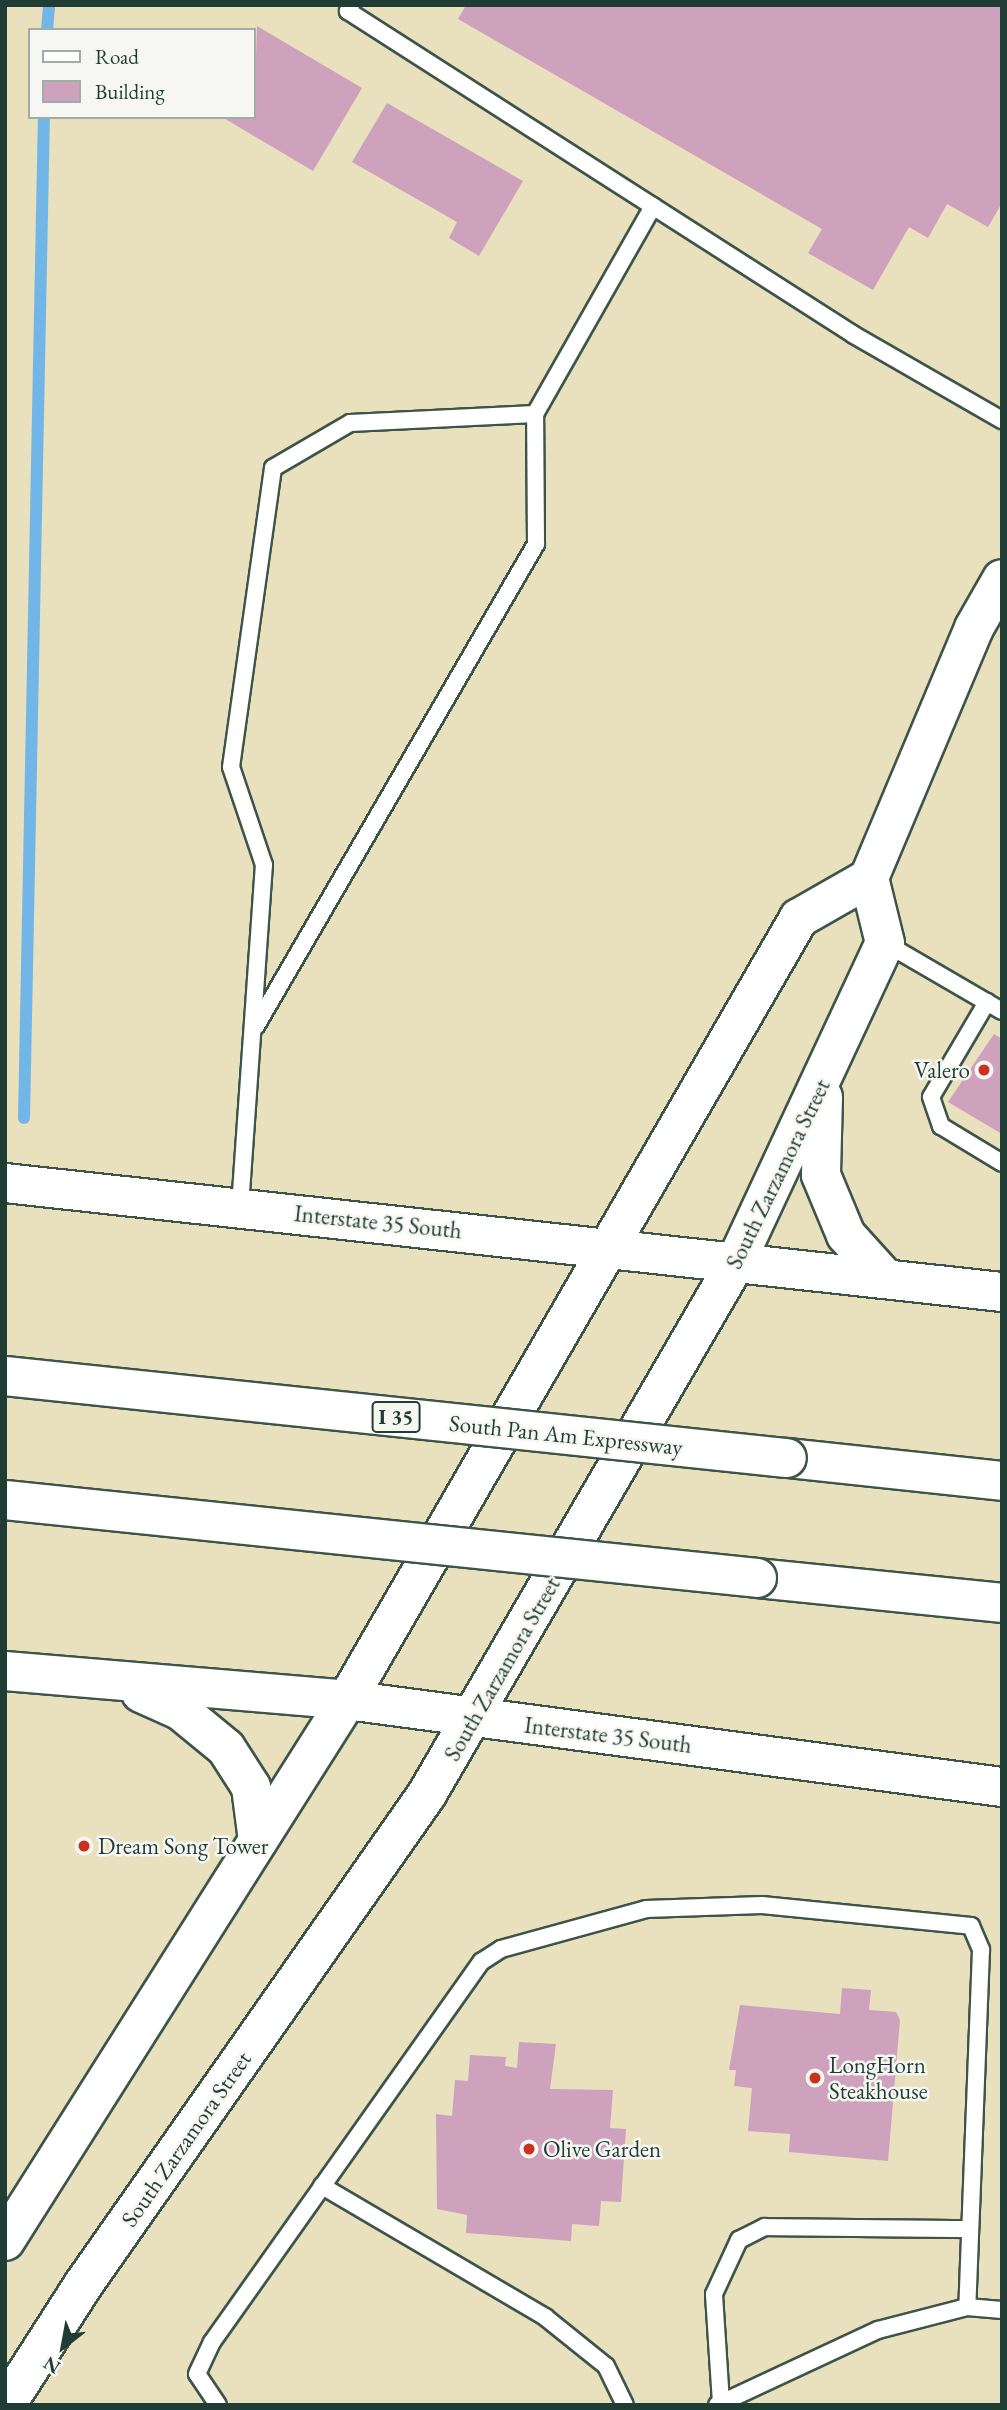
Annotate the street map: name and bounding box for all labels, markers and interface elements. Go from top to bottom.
legend [28,28,256,119]
text: Road [95,43,139,70]
text: Building [95,78,165,105]
place label: Valero [914,1056,970,1084]
marker: Valero [976,1062,992,1078]
street label: South Zarzamora Street [720,1075,836,1273]
street label: Interstate 35 South [293,1199,463,1245]
road number: I 35 [372,1400,420,1434]
street label: South Pan Am Expressway [448,1409,684,1461]
street label: South Zarzamora Street [438,1572,566,1766]
street label: Interstate 35 South [523,1711,693,1759]
place label: Dream Song Tower [98,1832,268,1860]
marker: Dream Song Tower [76,1838,92,1854]
street label: South Zarzamora Street [115,2046,257,2232]
place label: LongHorn Steakhouse [829,2051,928,2105]
marker: LongHorn Steakhouse [807,2070,823,2086]
place label: Olive Garden [543,2135,661,2163]
marker: Olive Garden [521,2141,537,2157]
north arrow [28,2312,98,2382]
text: N [39,2351,65,2380]

